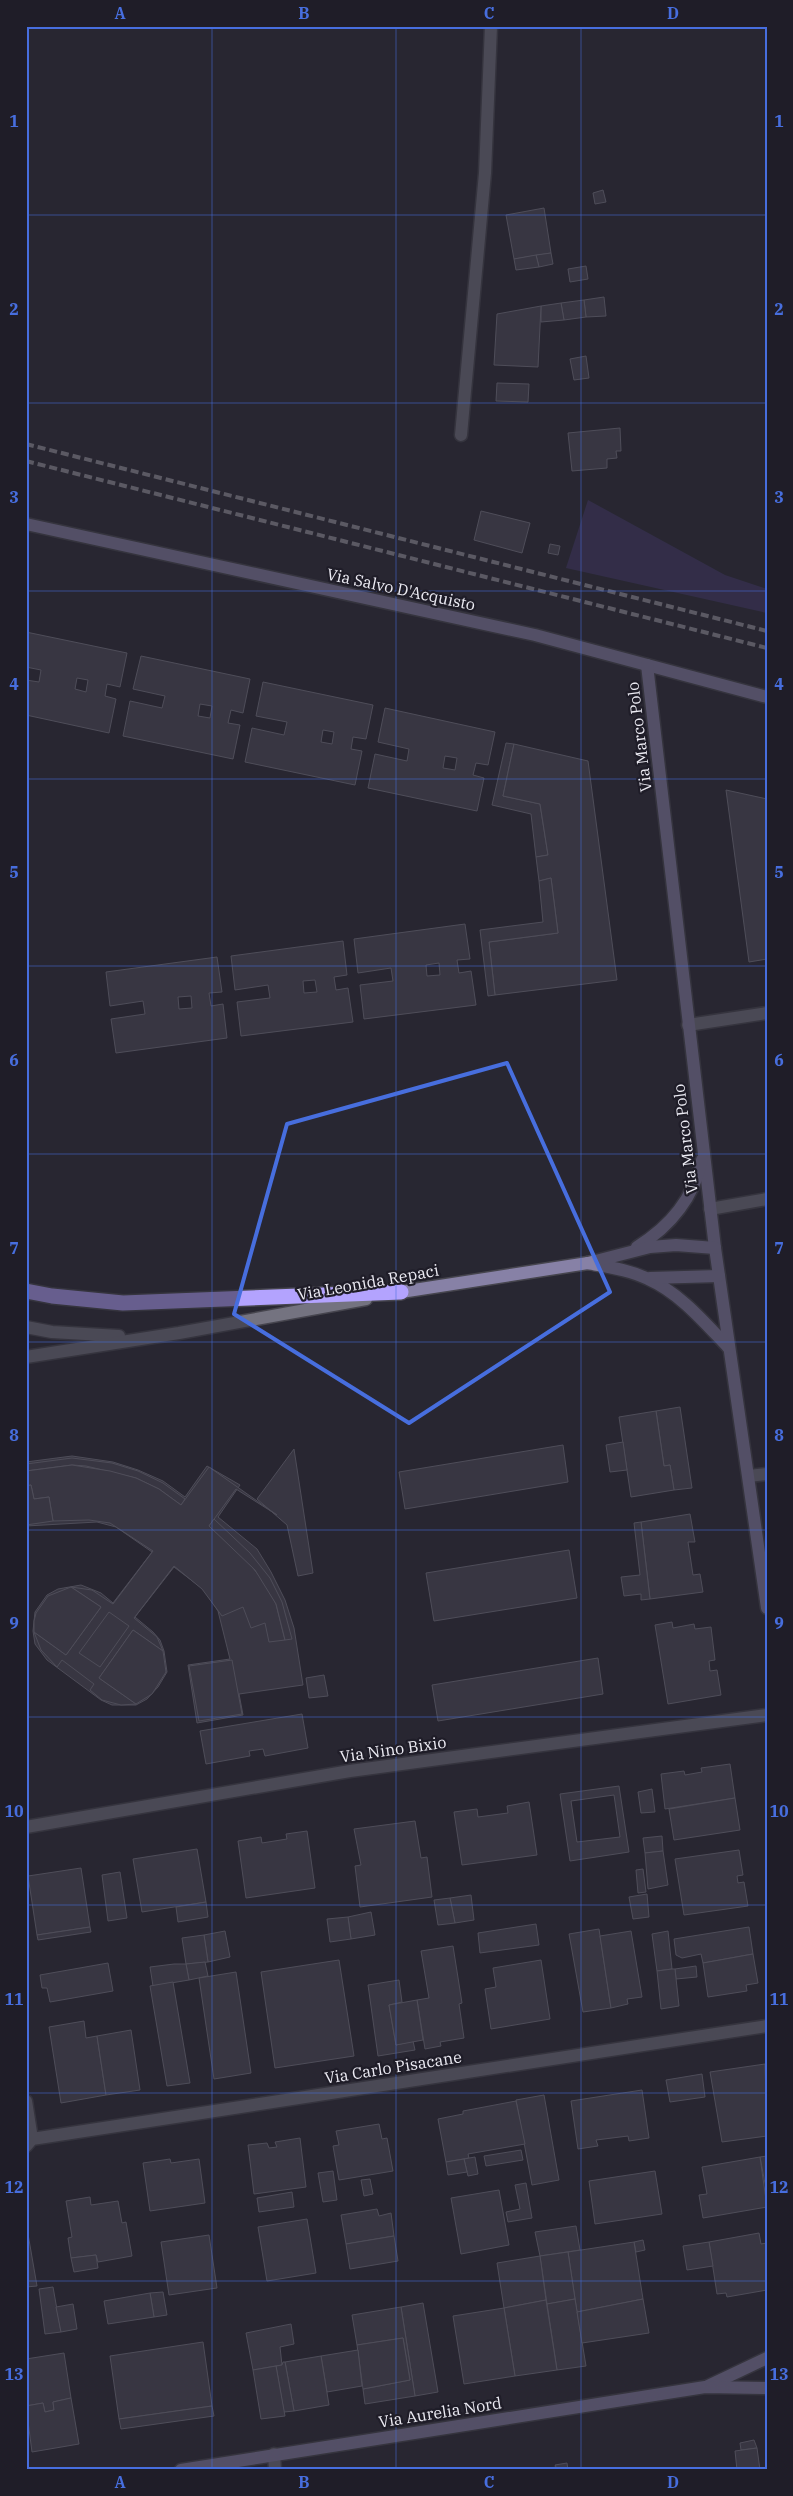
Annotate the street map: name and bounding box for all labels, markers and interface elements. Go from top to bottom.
text: A [114,3,126,23]
text: B [298,3,310,23]
text: C [484,3,494,23]
text: D [667,3,679,23]
text: 1 [9,111,19,131]
text: 1 [774,111,784,131]
text: 2 [9,299,19,319]
text: 2 [774,299,784,319]
text: 3 [9,487,19,507]
text: 3 [774,487,784,507]
street label: Via Salvo D'Acquisto [325,563,477,615]
text: 4 [9,674,19,694]
text: 4 [774,674,784,694]
street label: Via Marco Polo [622,681,656,793]
text: 5 [9,862,19,882]
text: 5 [774,862,784,882]
text: 6 [9,1050,19,1070]
text: 6 [774,1050,784,1070]
street label: Via Marco Polo [668,1083,702,1195]
text: 7 [9,1238,19,1258]
text: 7 [774,1238,784,1258]
street label: Via Leonida Repaci [296,1260,440,1304]
text: 8 [9,1425,19,1445]
text: 8 [774,1425,784,1445]
text: 9 [9,1613,19,1633]
text: 9 [774,1613,784,1633]
street label: Via Nino Bixio [339,1732,447,1766]
text: 10 [4,1801,24,1821]
text: 10 [769,1801,789,1821]
text: 11 [4,1989,24,2009]
text: 11 [769,1989,789,2009]
street label: Via Carlo Pisacane [323,2046,463,2088]
text: 12 [4,2177,24,2197]
text: 12 [769,2177,789,2197]
text: 13 [4,2364,24,2384]
text: 13 [769,2364,789,2384]
street label: Via Aurelia Nord [377,2392,503,2432]
text: A [114,2472,126,2492]
text: B [298,2472,310,2492]
text: C [484,2472,494,2492]
text: D [667,2472,679,2492]

